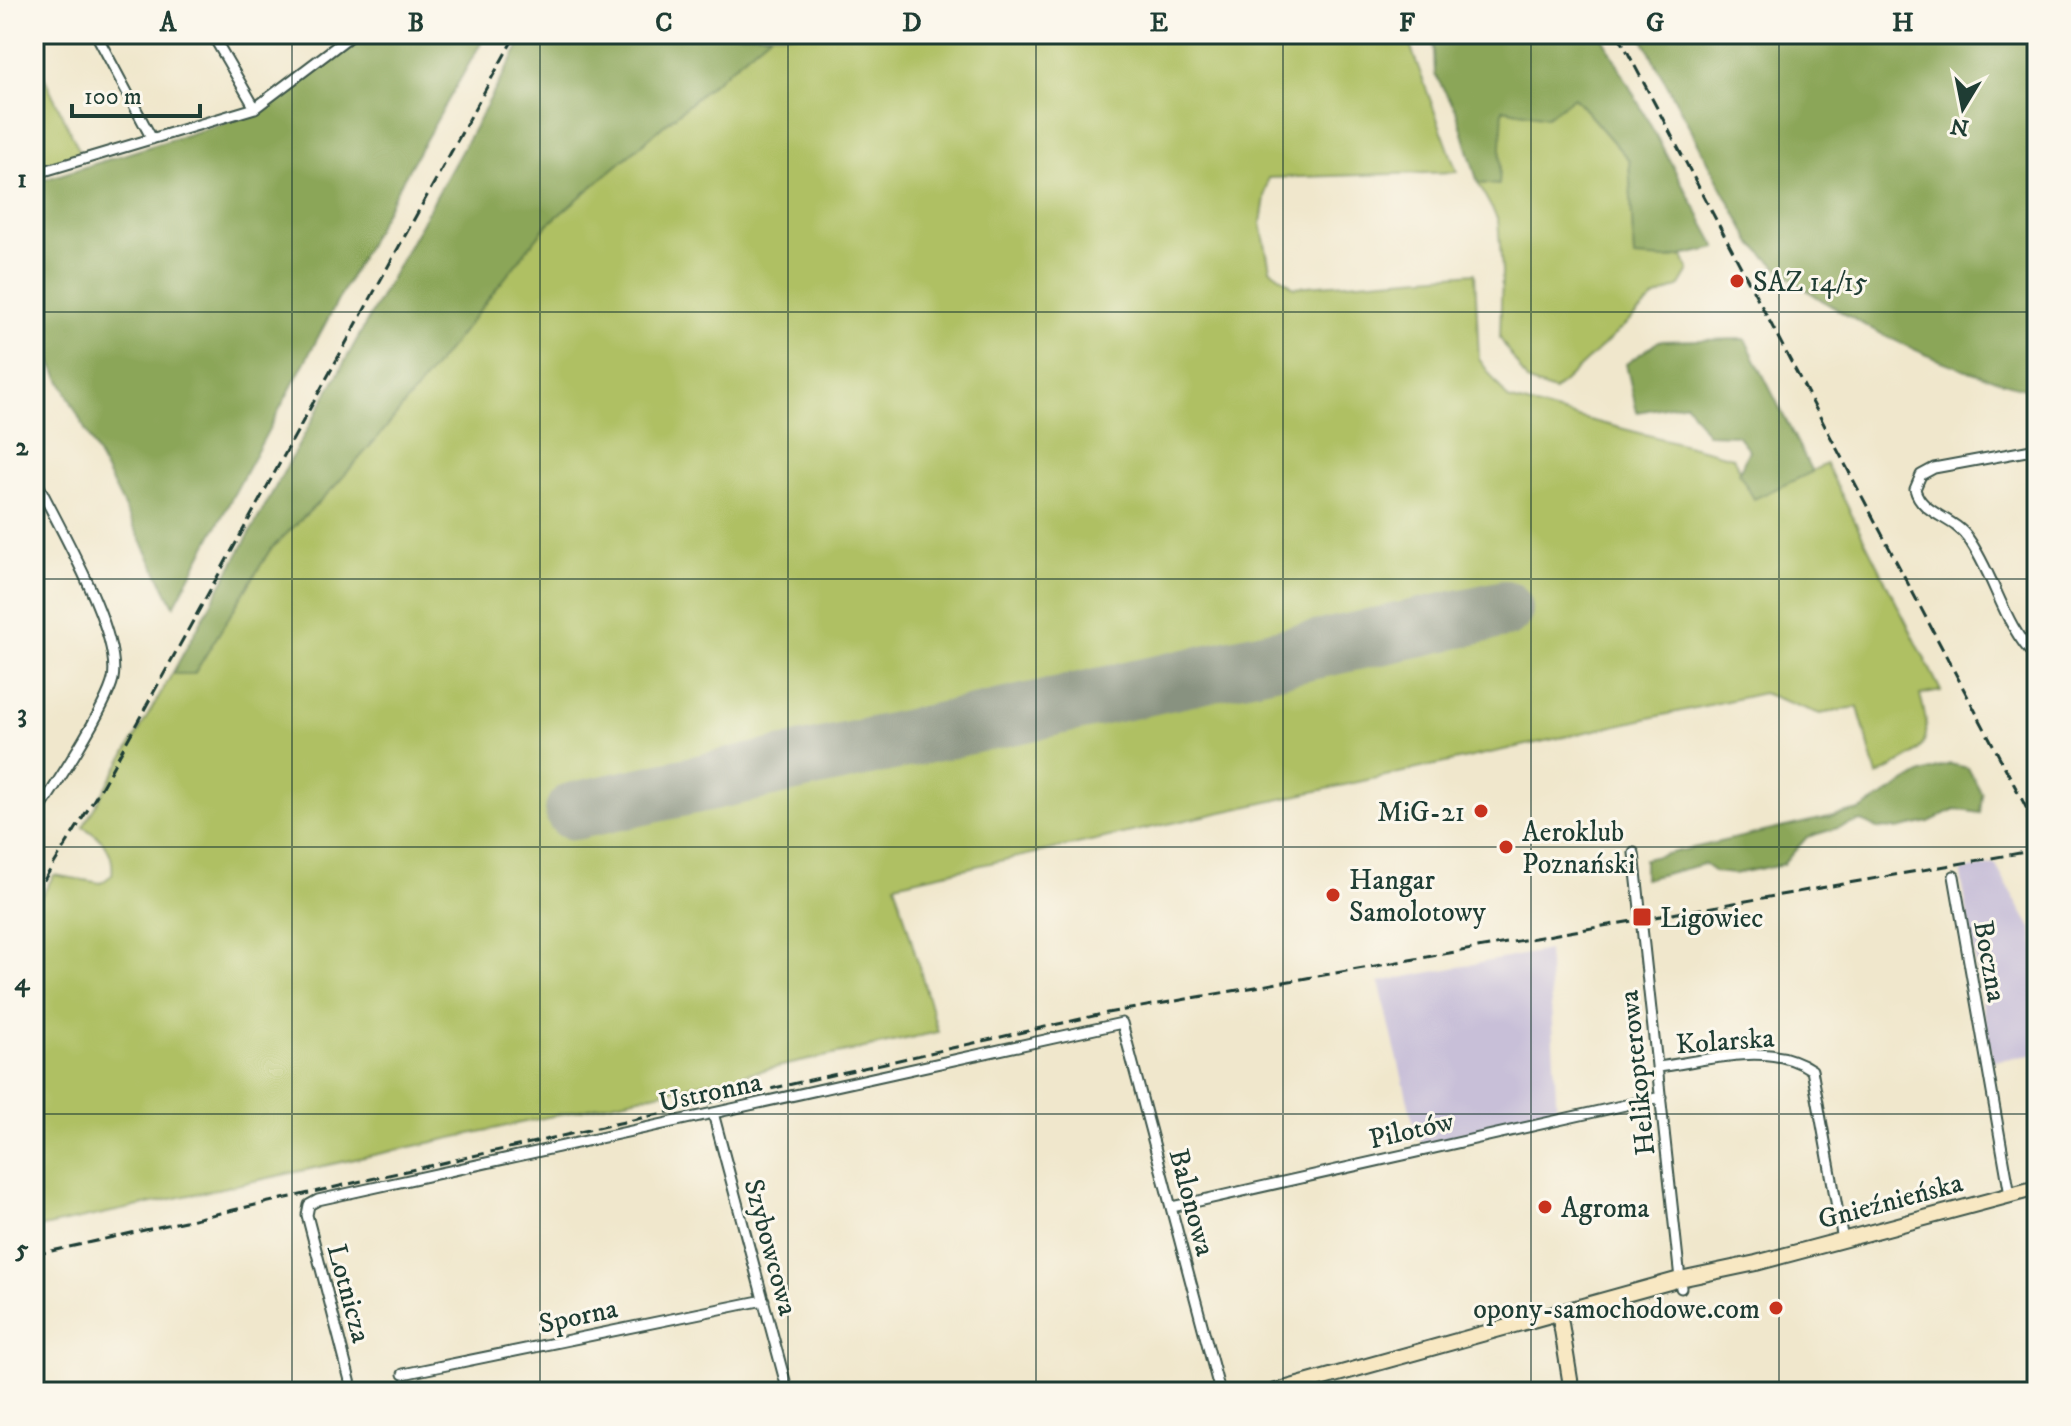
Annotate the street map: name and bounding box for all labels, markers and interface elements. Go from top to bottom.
text: A [159,7,178,40]
text: B [408,7,424,40]
text: C [655,7,673,40]
text: D [902,7,922,40]
text: E [1150,7,1168,40]
text: F [1399,7,1416,40]
text: G [1646,7,1664,40]
text: H [1892,7,1914,40]
scale bar [72,68,200,118]
north arrow [1923,68,2003,148]
text: 100 m [84,82,142,112]
text: N [1949,111,1971,141]
text: 1 [17,163,27,196]
place label: SAZ 14/15 [1753,265,1868,300]
marker: SAZ 14/15 [1728,272,1746,290]
text: 2 [16,431,30,464]
text: 3 [17,698,27,731]
place label: MiG-21 [1377,795,1465,830]
marker: MiG-21 [1472,802,1490,820]
place label: Aeroklub Poznański [1522,815,1635,882]
marker: Aeroklub Poznański [1497,838,1515,856]
place label: Hangar Samolotowy [1349,863,1486,930]
marker: Hangar Samolotowy [1324,886,1342,904]
place label: Ligowiec [1660,901,1763,936]
marker: Ligowiec [1631,906,1653,928]
street label: Boczna [1965,918,2014,1005]
text: 4 [15,966,31,999]
street label: Helikopterowa [1611,988,1664,1157]
street label: Kolarska [1675,1021,1776,1062]
street label: Ustronna [656,1064,765,1120]
street label: Pilotów [1366,1104,1457,1157]
street label: Balonowa [1160,1145,1223,1260]
street label: Gnieźnieńska [1814,1165,1967,1238]
street label: Szybowcowa [736,1175,806,1320]
place label: Agroma [1561,1191,1650,1226]
marker: Agroma [1536,1198,1554,1216]
text: 5 [15,1233,29,1266]
street label: Lotnicza [319,1240,379,1347]
street label: Sporna [536,1291,621,1342]
place label: opony-samochodowe.com [1473,1292,1760,1327]
marker: opony-samochodowe.com [1767,1299,1785,1317]

